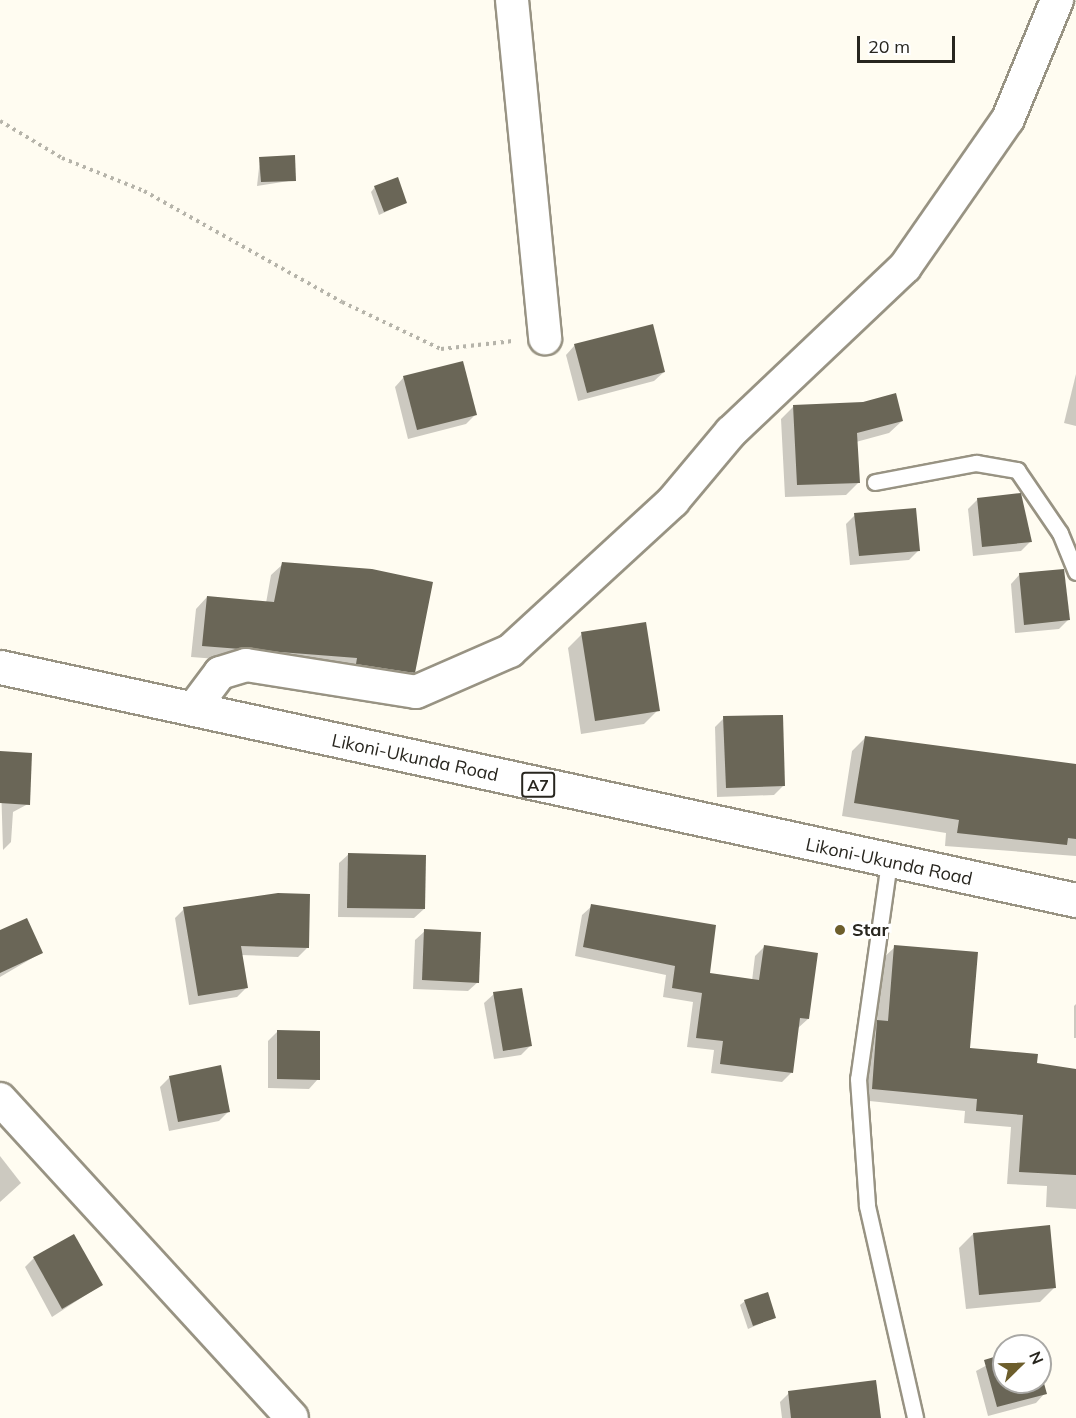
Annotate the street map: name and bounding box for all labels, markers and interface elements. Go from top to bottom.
scale bar [860,24,958,62]
text: 20 m [868,35,910,58]
street label: Likoni-Ukunda Road [330,730,500,786]
road number: A7 [520,772,556,798]
street label: Likoni-Ukunda Road [804,834,974,890]
place label: Star [852,919,889,941]
marker: Star [833,923,847,937]
north arrow [992,1334,1052,1394]
text: N [1025,1348,1048,1367]

